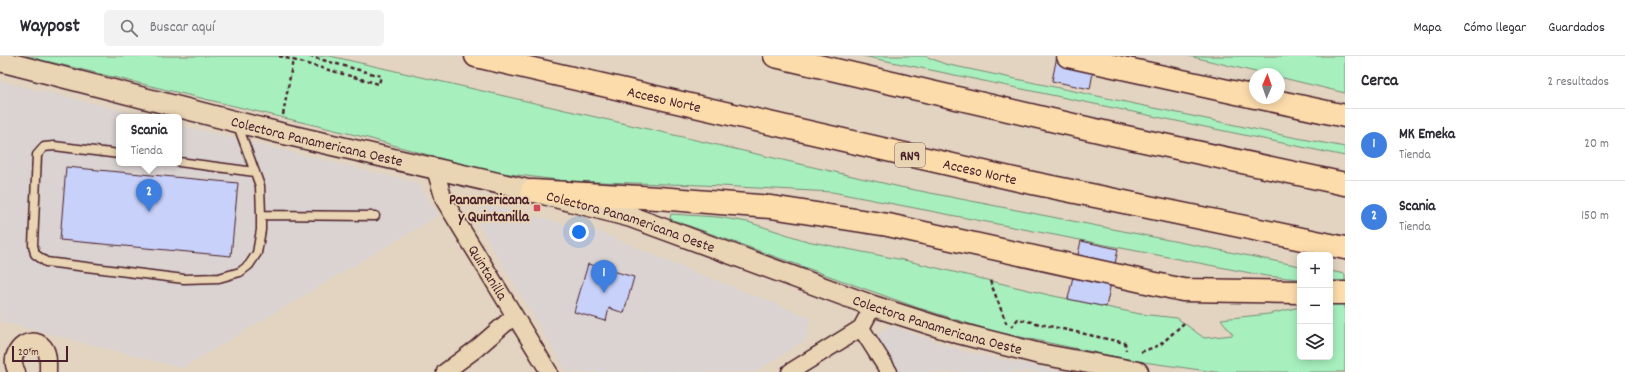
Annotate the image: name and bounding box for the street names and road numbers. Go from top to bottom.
street label: Acceso Norte [625,82,703,120]
street label: Colectora Panamericana Oeste [228,112,405,174]
road number: RN9 [895,143,925,167]
street label: Acceso Norte [940,154,1019,192]
street label: Colectora Panamericana Oeste [544,186,718,260]
street label: Quintanilla [461,241,512,306]
street label: Colectora Panamericana Oeste [849,290,1024,362]

